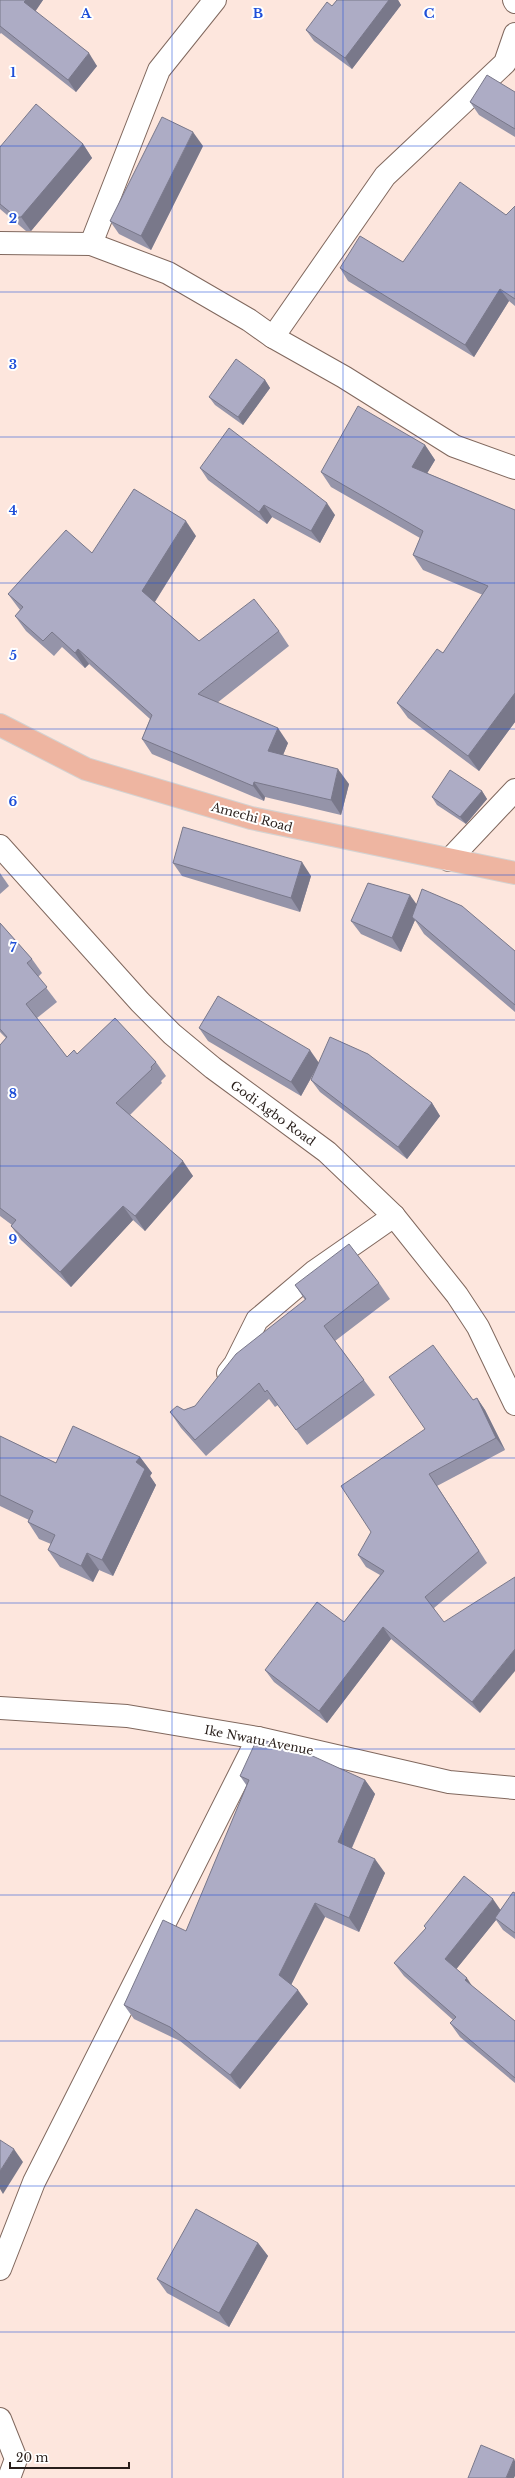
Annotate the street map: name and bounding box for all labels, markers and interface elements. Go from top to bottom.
text: A [80,5,92,22]
text: B [253,5,263,22]
text: C [424,5,435,22]
text: 1 [10,64,16,81]
text: 2 [9,210,17,227]
text: 3 [9,356,17,373]
text: 4 [9,502,18,519]
text: 5 [9,647,17,664]
text: 6 [9,793,18,810]
street label: Amechi Road [209,799,294,835]
text: 7 [10,939,17,956]
street label: Godi Agbo Road [228,1077,318,1149]
text: 8 [9,1085,17,1102]
text: 9 [9,1231,18,1248]
street label: Ike Nwatu Avenue [203,1722,315,1758]
scale bar [10,2444,129,2470]
text: 20 m [16,2450,48,2465]

